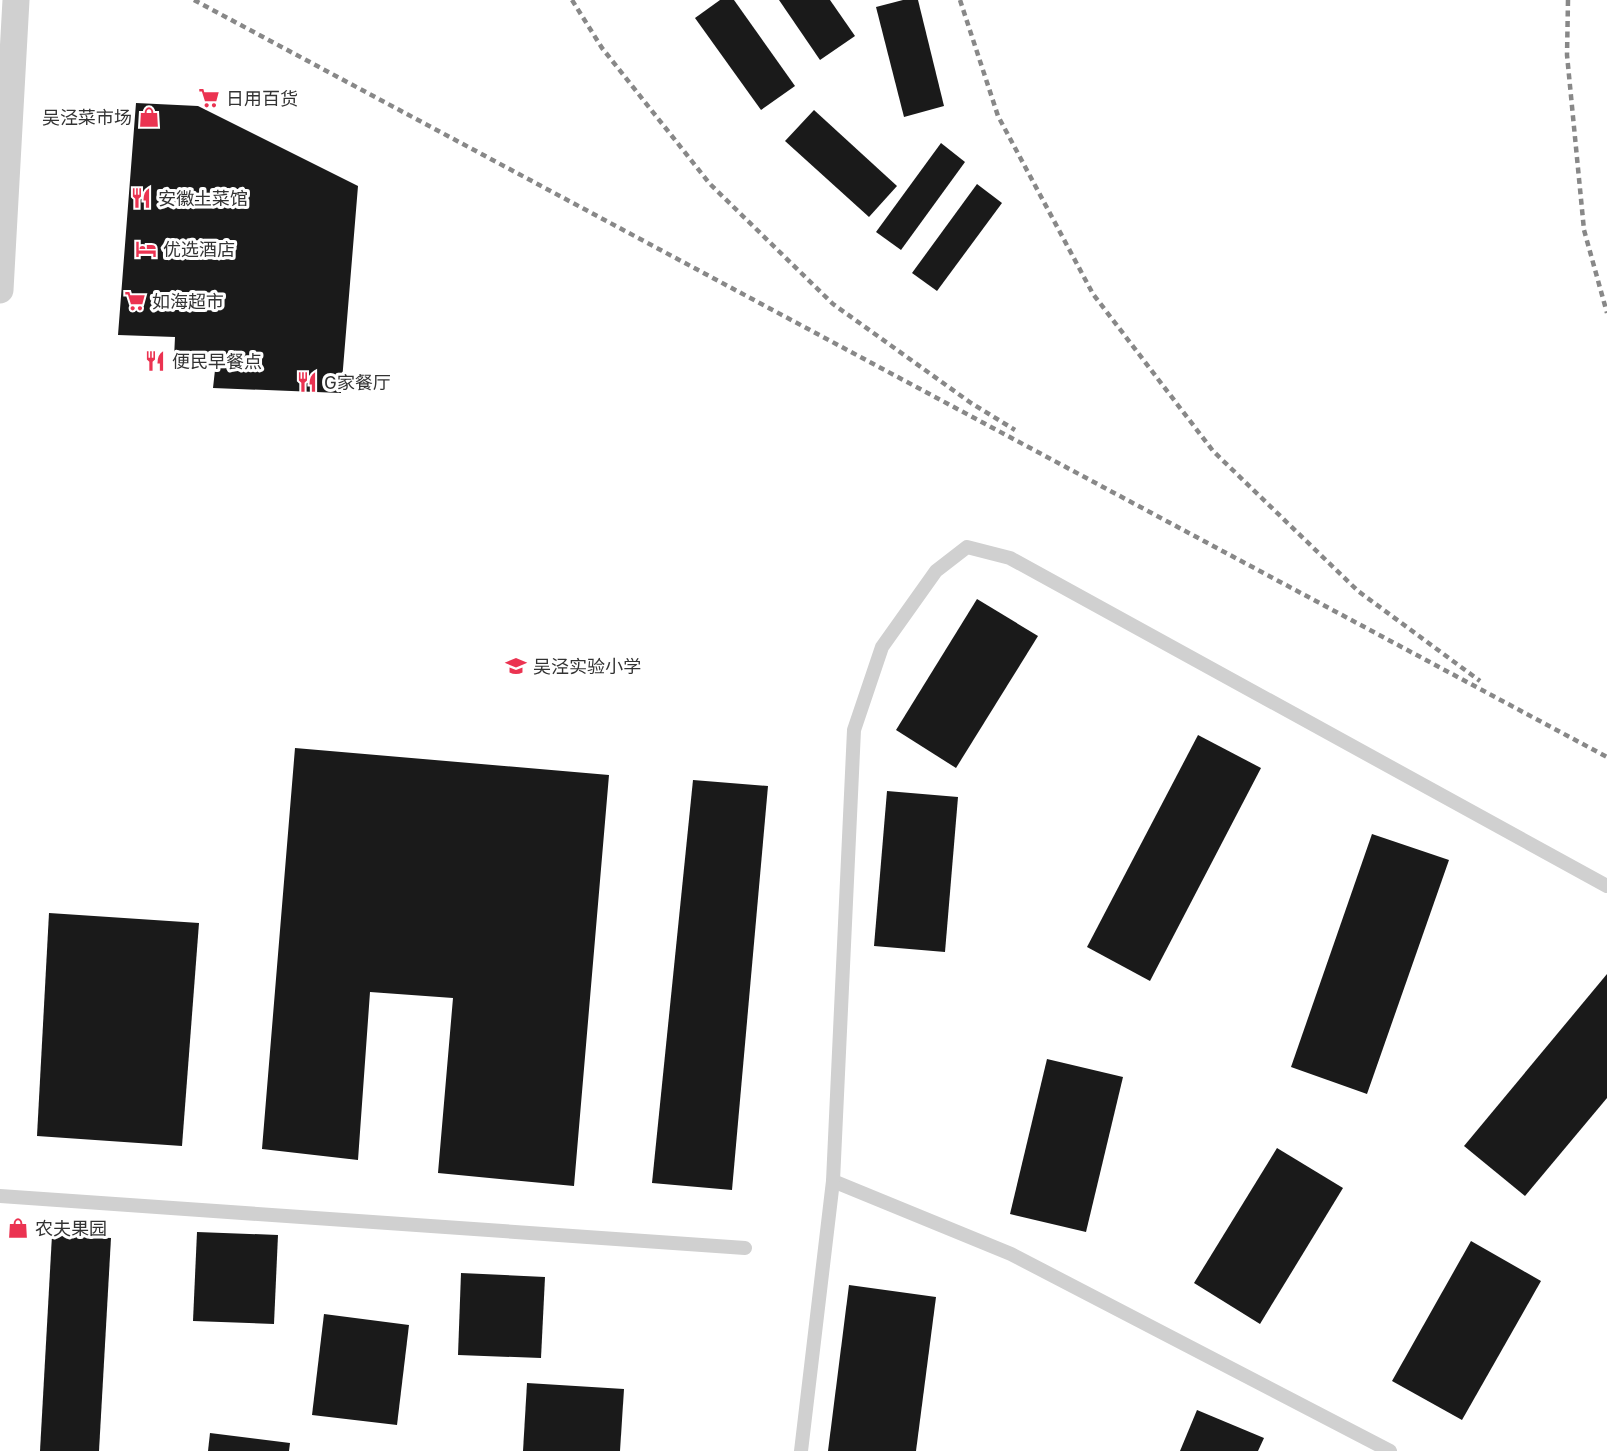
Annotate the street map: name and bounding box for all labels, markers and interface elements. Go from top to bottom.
supermarket icon: 日用百货 [197,86,221,110]
place label: 日用百货 [226,87,298,109]
shop icon: 吴泾菜市场 [137,105,161,129]
place label: 吴泾菜市场 [42,106,132,128]
restaurant icon: 安徽土菜馆 [129,186,153,210]
place label: 安徽土菜馆 [158,187,248,209]
hotel icon: 优选酒店 [134,237,158,261]
place label: 优选酒店 [163,238,235,260]
supermarket icon: 如海超市 [123,289,147,313]
place label: 如海超市 [152,290,224,312]
restaurant icon: 便民早餐点 [143,349,167,373]
place label: 便民早餐点 [172,350,262,372]
restaurant icon: G家餐厅 [295,370,319,394]
place label: G家餐厅 [324,371,391,393]
school or university icon: 吴泾实验小学 [504,654,528,678]
place label: 吴泾实验小学 [533,655,641,677]
shop icon: 农夫果园 [6,1216,30,1240]
place label: 农夫果园 [35,1217,107,1239]

